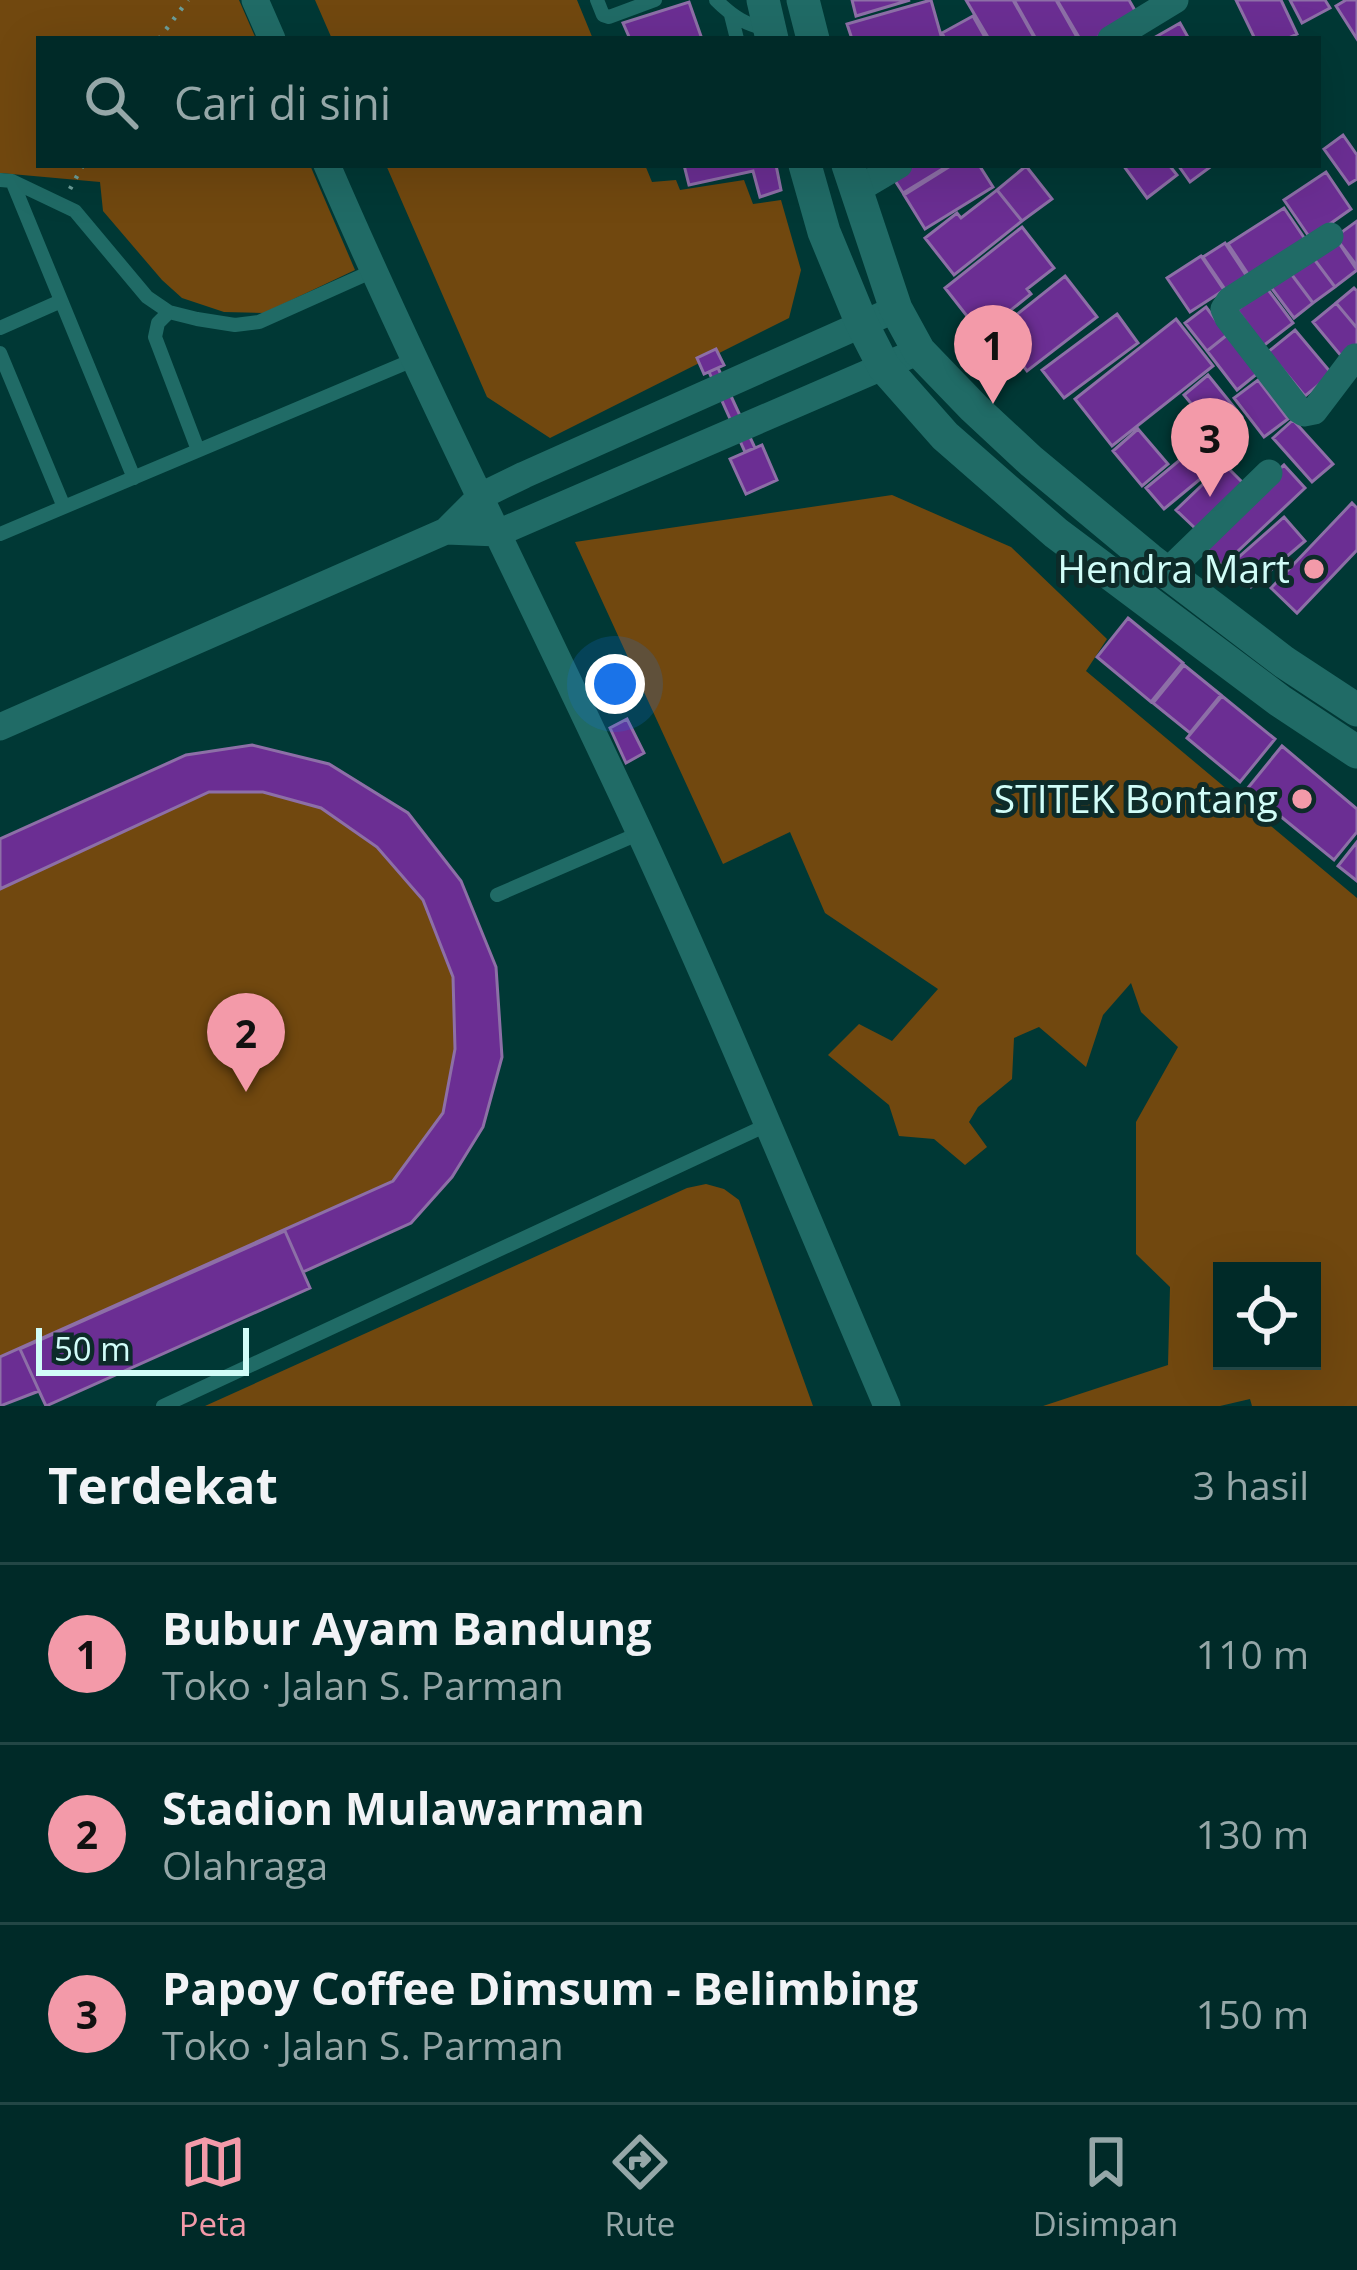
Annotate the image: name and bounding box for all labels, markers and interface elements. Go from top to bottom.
search box [36,36,1321,168]
icon: search [78,69,144,135]
text: Cari di sini [174,72,391,133]
pin: 1 [954,305,1032,404]
pin: 3 [1171,398,1249,497]
place label: Hendra Mart [1057,541,1290,594]
marker: Hendra Mart [1301,556,1327,582]
your location [585,654,645,714]
place label: STITEK Bontang [994,771,1278,824]
marker: STITEK Bontang [1289,786,1315,812]
pin: 2 [207,993,285,1092]
map controls [1213,1262,1321,1370]
button: locate [1213,1262,1321,1370]
scale bar [36,1322,249,1375]
text: 50 m [54,1326,131,1371]
text: Terdekat [48,1449,278,1519]
text: 3 hasil [1193,1458,1309,1511]
text: Bubur Ayam Bandung [162,1597,652,1658]
text: 1 [76,1627,98,1680]
text: 110 m [1196,1627,1309,1680]
text: Toko · Jalan S. Parman [162,1658,564,1711]
text: Stadion Mulawarman [162,1777,645,1838]
text: 2 [76,1807,98,1860]
text: 130 m [1196,1807,1309,1860]
text: Olahraga [162,1838,328,1891]
text: Papoy Coffee Dimsum - Belimbing [162,1957,918,2018]
text: 3 [76,1987,98,2040]
text: 150 m [1196,1987,1309,2040]
text: Toko · Jalan S. Parman [162,2018,564,2071]
tab: Peta [179,2129,247,2246]
tab: Rute [604,2129,675,2246]
tab: Disimpan [1033,2129,1178,2246]

